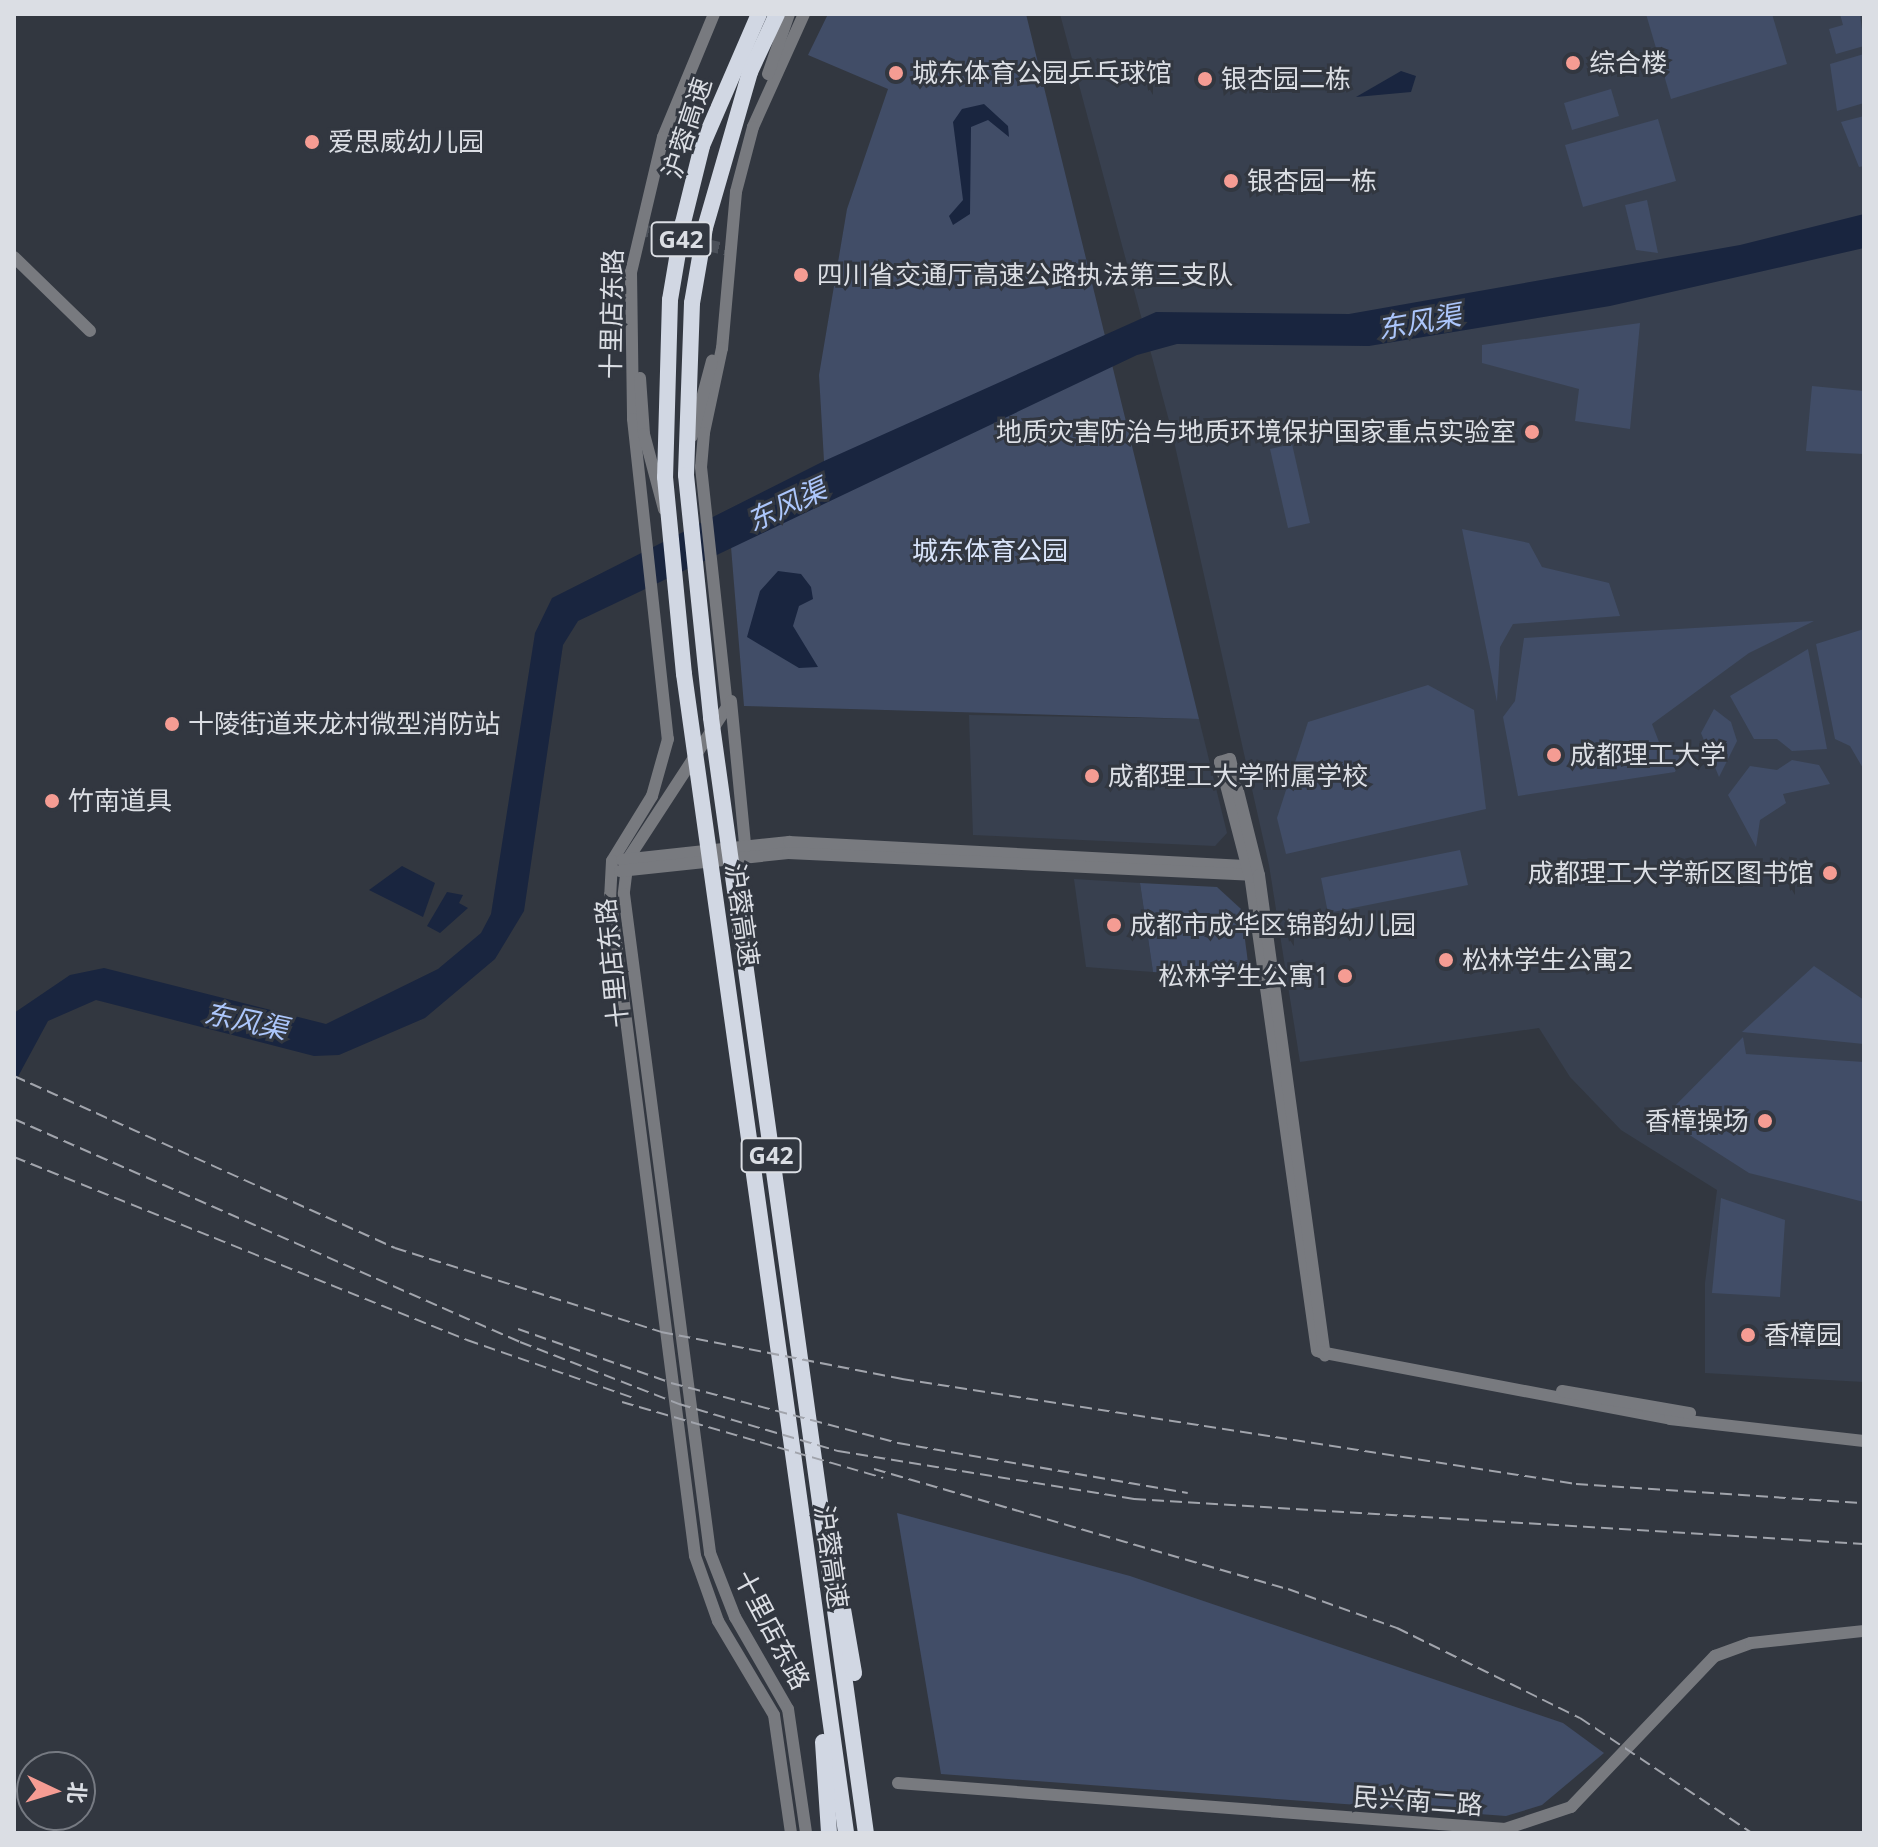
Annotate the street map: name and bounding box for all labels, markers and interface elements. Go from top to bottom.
place label: 综合楼 [1589,47,1667,79]
marker: 综合楼 [1564,54,1582,72]
place label: 城东体育公园乒乓球馆 [912,57,1172,89]
place label: 银杏园二栋 [1221,63,1351,95]
marker: 城东体育公园乒乓球馆 [887,64,905,82]
marker: 银杏园二栋 [1196,70,1214,88]
street label: 沪蓉高速 [656,74,718,182]
place label: 爱思威幼儿园 [328,126,484,158]
marker: 爱思威幼儿园 [303,133,321,151]
place label: 银杏园一栋 [1247,165,1377,197]
marker: 银杏园一栋 [1222,172,1240,190]
road number: G42 [649,219,713,259]
street label: 十里店东路 [595,249,629,379]
place label: 四川省交通厅高速公路执法第三支队 [817,259,1233,291]
marker: 四川省交通厅高速公路执法第三支队 [792,266,810,284]
water label: 东风渠 [1375,297,1463,345]
place label: 地质灾害防治与地质环境保护国家重点实验室 [996,416,1516,448]
marker: 地质灾害防治与地质环境保护国家重点实验室 [1523,423,1541,441]
water label: 东风渠 [741,471,831,537]
park label: 城东体育公园 [912,535,1068,567]
place label: 十陵街道来龙村微型消防站 [188,708,500,740]
marker: 十陵街道来龙村微型消防站 [163,715,181,733]
place label: 成都理工大学 [1570,739,1726,771]
marker: 成都理工大学 [1545,746,1563,764]
place label: 成都理工大学附属学校 [1108,760,1368,792]
marker: 成都理工大学附属学校 [1083,767,1101,785]
place label: 竹南道具 [68,785,172,817]
marker: 竹南道具 [43,792,61,810]
place label: 成都理工大学新区图书馆 [1528,857,1814,889]
street label: 沪蓉高速 [719,861,765,969]
marker: 成都理工大学新区图书馆 [1821,864,1839,882]
street label: 十里店东路 [590,897,634,1029]
place label: 成都市成华区锦韵幼儿园 [1130,909,1416,941]
marker: 成都市成华区锦韵幼儿园 [1105,916,1123,934]
place label: 松林学生公寓2 [1462,944,1633,976]
marker: 松林学生公寓2 [1437,951,1455,969]
place label: 松林学生公寓1 [1158,960,1329,992]
marker: 松林学生公寓1 [1336,967,1354,985]
water label: 东风渠 [201,995,291,1045]
place label: 香樟操场 [1645,1105,1749,1137]
marker: 香樟操场 [1756,1112,1774,1130]
road number: G42 [739,1135,803,1175]
place label: 香樟园 [1764,1319,1842,1351]
marker: 香樟园 [1739,1326,1757,1344]
street label: 沪蓉高速 [808,1503,854,1611]
street label: 十里店东路 [728,1565,816,1695]
north arrow [16,1751,96,1831]
text: 北 [62,1780,94,1805]
street label: 民兴南二路 [1352,1781,1484,1821]

